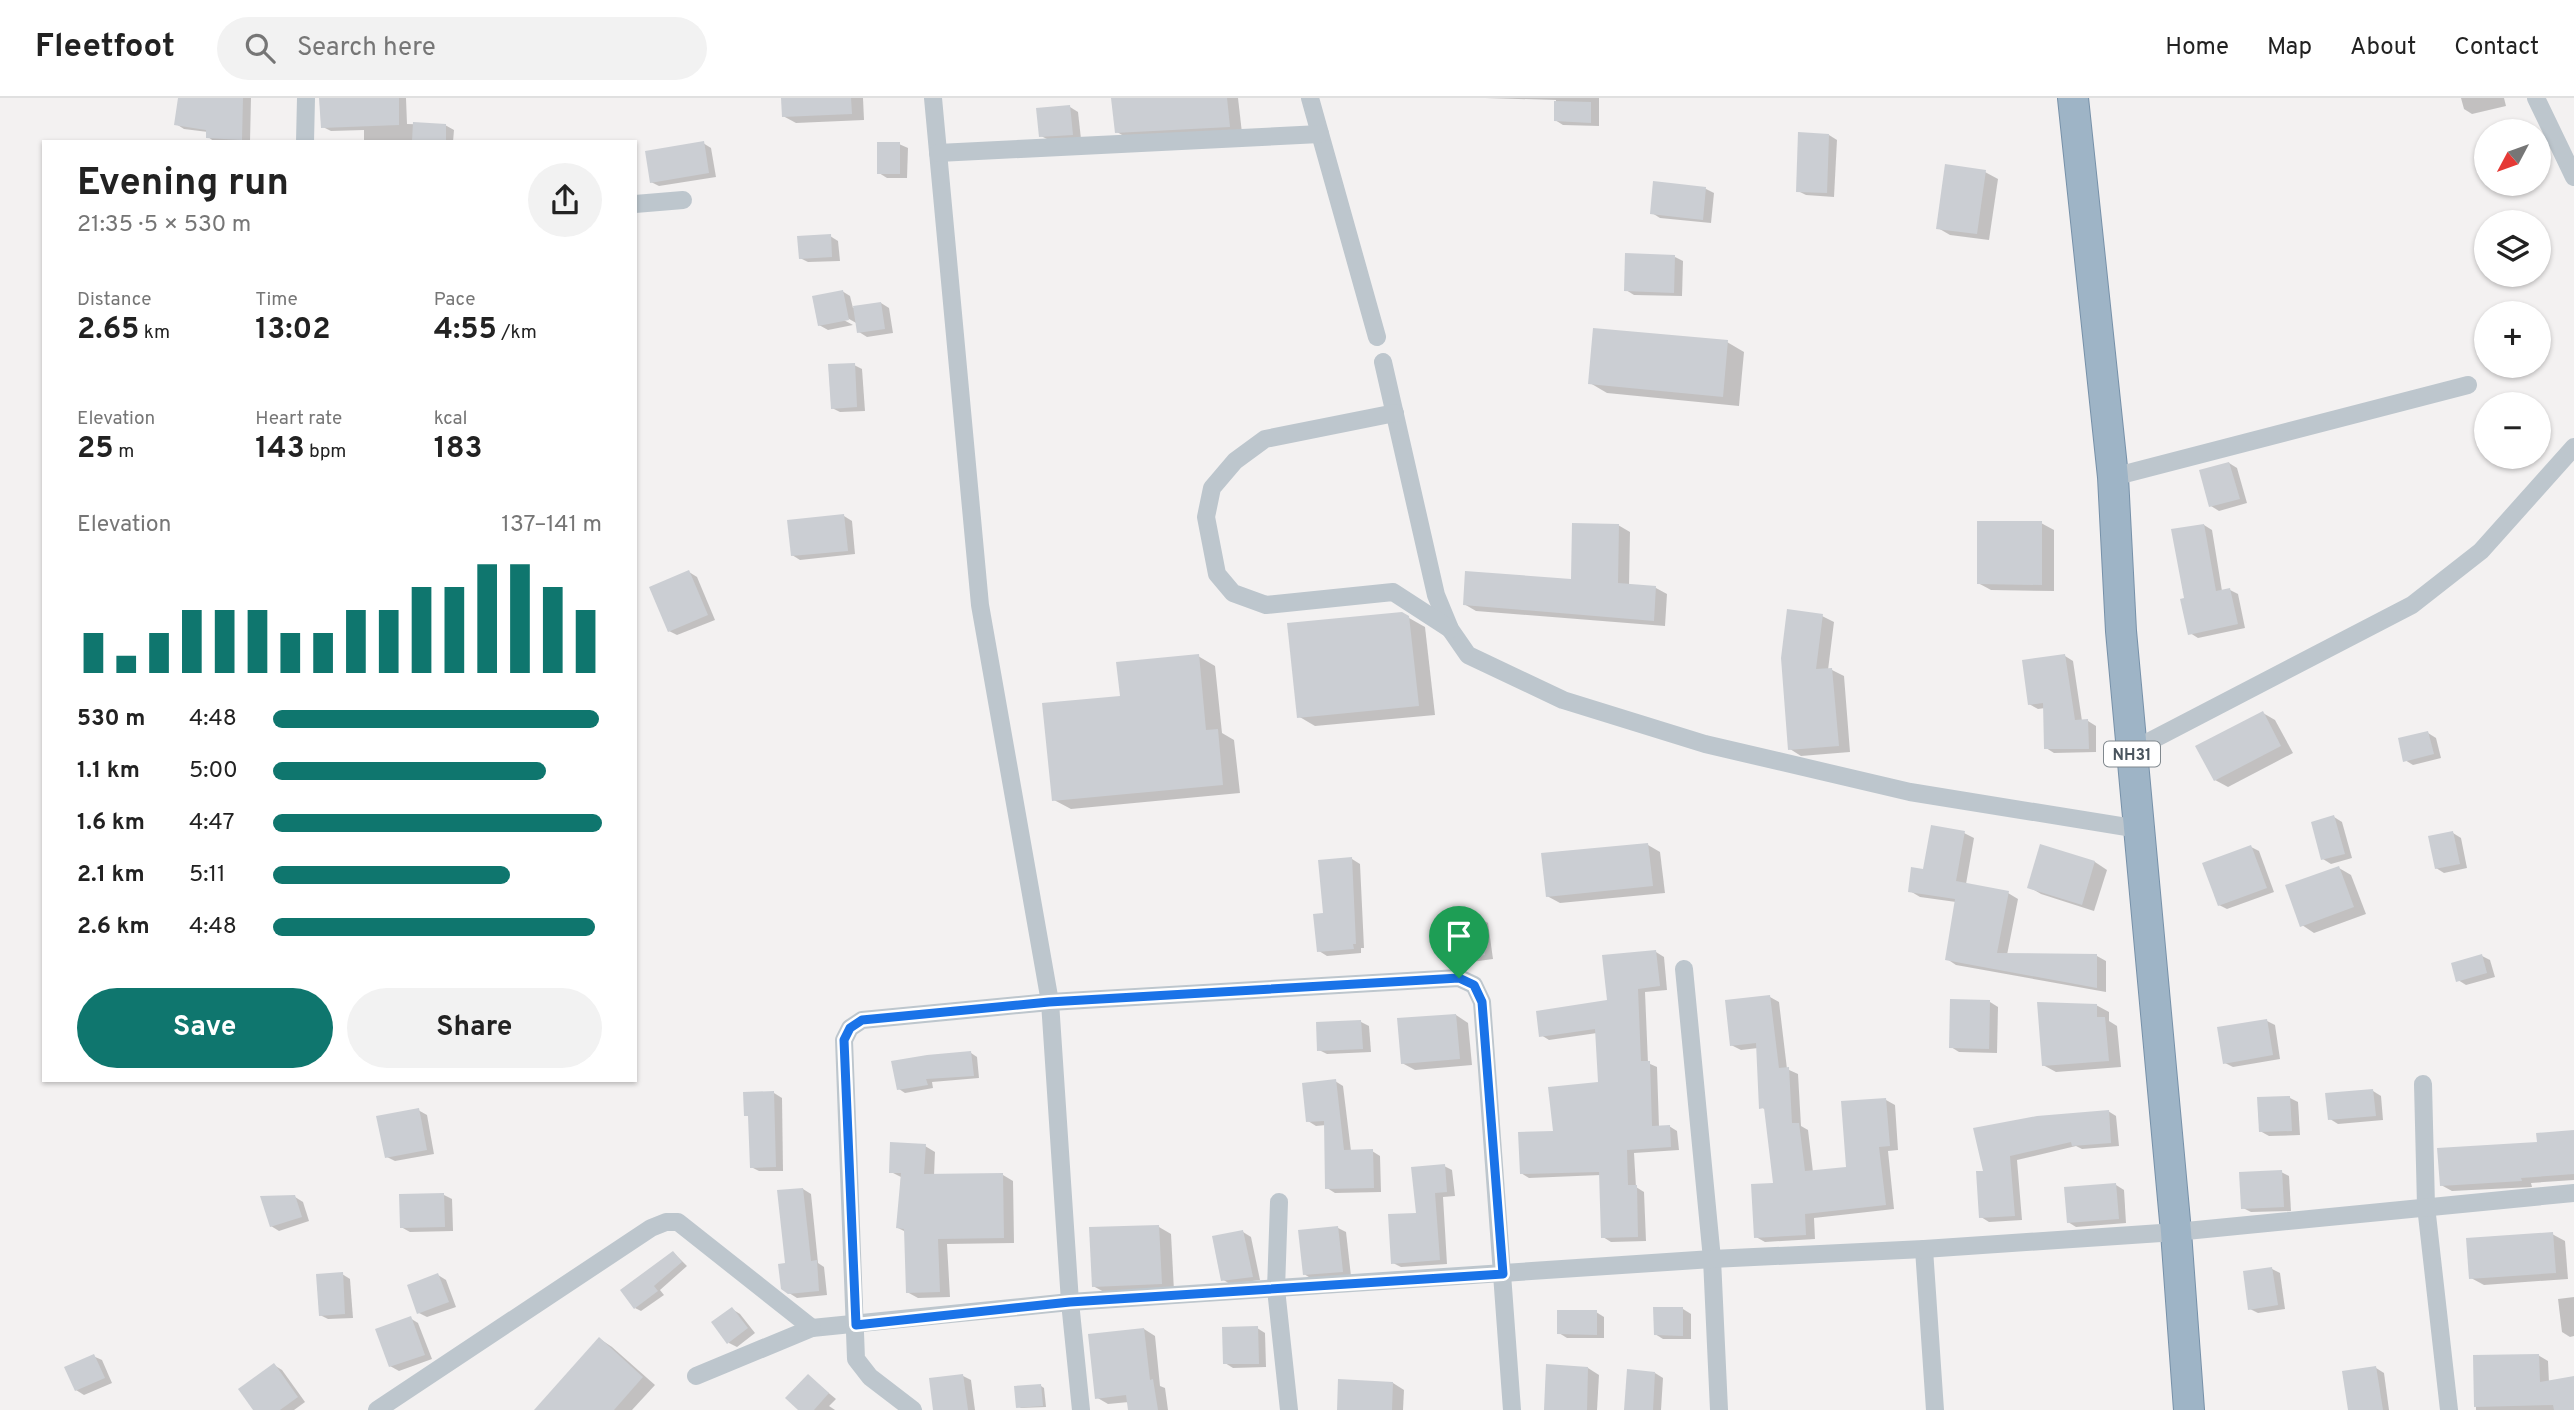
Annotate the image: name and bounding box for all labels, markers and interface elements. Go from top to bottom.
search box [217,17,707,80]
text: Fleetfoot [35,27,175,69]
icon: search [241,29,279,67]
text: Search here [297,32,436,65]
text: Home [2165,33,2229,63]
text: Map [2267,33,2312,63]
text: About [2350,33,2416,63]
text: Contact [2454,33,2539,63]
north arrow [2474,119,2552,196]
map controls [2474,119,2551,469]
text: Evening run [77,160,289,209]
button: share [528,163,602,237]
button: layers [2474,210,2551,287]
text: 21:35 · 5 × 530 m [77,211,251,240]
text: Distance [77,288,152,312]
text: Time [255,288,298,312]
text: Pace [434,288,475,312]
button: + [2474,301,2551,378]
text: 2.65 [77,312,139,349]
text: 13:02 [255,312,331,349]
text: 4:55 [434,312,497,349]
text: km [139,321,170,345]
text: /km [497,321,537,345]
button: − [2474,392,2551,469]
text: Elevation [77,407,155,431]
text: Heart rate [255,407,342,431]
text: kcal [434,407,467,431]
text: 25 [77,431,114,468]
text: 143 [255,431,305,468]
text: 183 [434,431,483,468]
text: m [114,440,134,464]
text: bpm [305,440,346,464]
text: Elevation [77,511,172,540]
text: 137–141 m [501,511,602,540]
text: 530 m [77,705,146,734]
text: 4:48 [189,705,237,734]
road number: NH31 [2104,741,2160,766]
text: 1.1 km [77,757,140,786]
text: 5:00 [189,757,238,786]
text: 1.6 km [77,809,145,838]
text: 4:47 [189,809,235,838]
text: 2.1 km [77,861,145,890]
text: 5:11 [189,861,226,890]
pin [1429,906,1489,978]
text: 2.6 km [77,913,150,942]
text: 4:48 [189,913,237,942]
icon: arrive [1440,917,1478,955]
button: Save [77,988,333,1068]
button: Share [347,988,602,1068]

